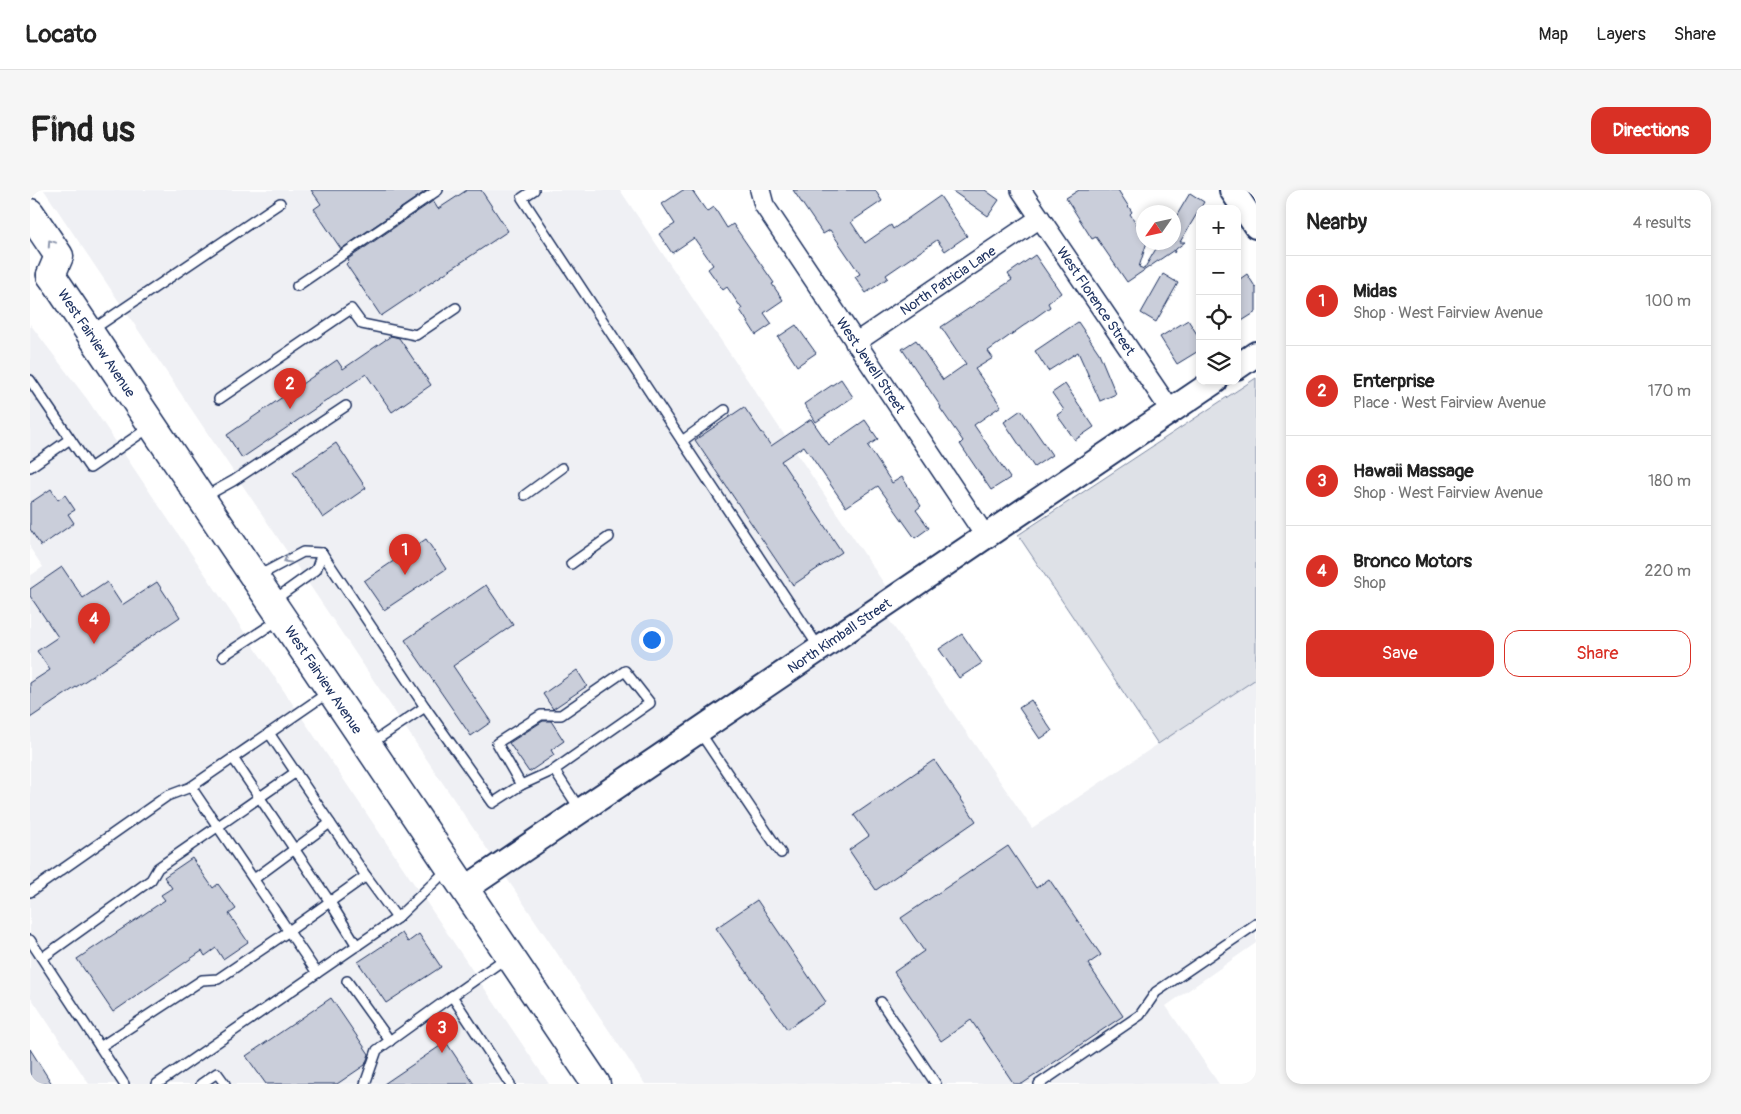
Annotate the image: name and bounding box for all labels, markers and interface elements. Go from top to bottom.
text: Locato [25,20,97,49]
text: Map [1539,23,1568,46]
text: Layers [1596,23,1646,46]
text: Share [1674,23,1716,46]
button: Directions [1591,107,1711,154]
text: Find us [30,108,135,152]
north arrow [1136,205,1181,250]
map controls [1196,205,1241,385]
button: + [1196,205,1241,250]
text: Nearby [1306,209,1367,236]
text: 4 results [1633,213,1691,233]
one-way arrow [48,239,57,249]
street label: North Patricia Lane [897,242,999,319]
street label: West Florence Street [1053,243,1139,359]
button: − [1196,250,1241,295]
text: Midas [1353,279,1397,303]
street label: West Fairview Avenue [54,286,139,400]
text: 1 [1319,291,1325,311]
text: 100 m [1645,291,1691,311]
button: locate [1196,295,1241,340]
text: Shop · West Fairview Avenue [1353,303,1543,323]
street label: West Jewell Street [833,314,909,416]
button: layers [1196,340,1241,385]
pin: 2 [274,368,306,409]
text: Enterprise [1353,369,1434,393]
text: 2 [1318,381,1326,401]
text: 170 m [1648,381,1691,401]
text: Place · West Fairview Avenue [1353,393,1546,413]
text: Hawaii Massage [1353,459,1474,483]
text: 3 [1318,471,1326,491]
text: 180 m [1648,471,1691,491]
text: Shop · West Fairview Avenue [1353,483,1543,503]
pin: 1 [389,534,421,575]
text: Bronco Motors [1353,549,1472,573]
one-way arrow [284,554,293,564]
text: 4 [1317,561,1327,581]
text: 220 m [1645,561,1691,581]
text: Shop [1353,573,1386,593]
street label: North Kimball Street [784,594,895,677]
pin: 4 [78,603,110,644]
street label: West Fairview Avenue [281,622,366,737]
your location [639,627,665,653]
button: Save [1306,630,1494,677]
button: Share [1504,630,1691,677]
pin: 3 [426,1012,458,1053]

